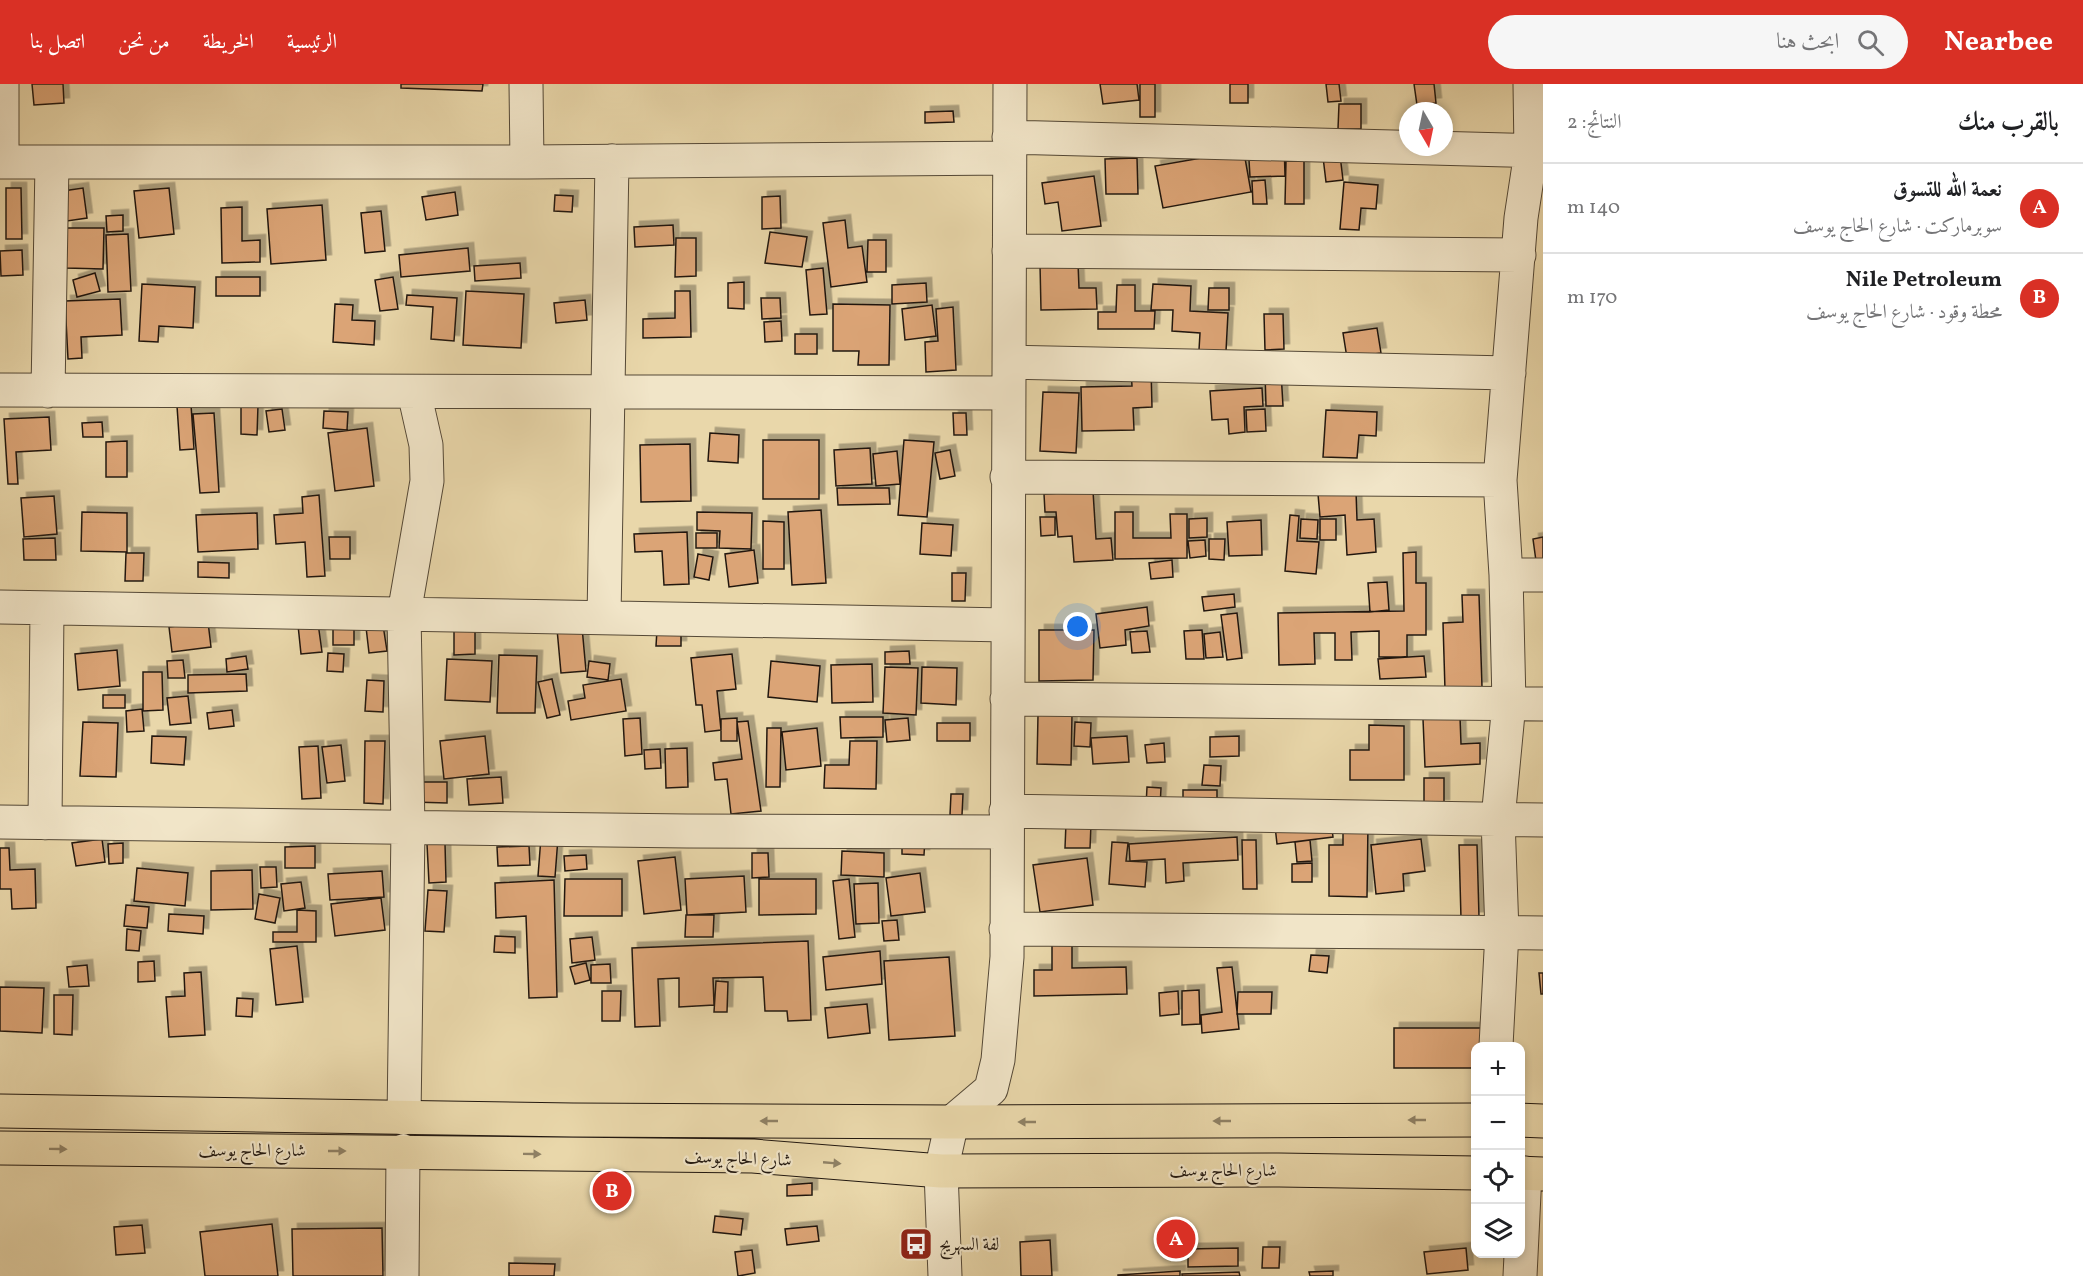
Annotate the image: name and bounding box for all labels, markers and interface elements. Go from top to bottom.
search box [1488,15,1908,69]
text: Nearbee [1944,23,2053,62]
icon: search [1854,26,1887,59]
text: ابحث هنا [1776,27,1839,58]
text: اتصل بنا [30,28,85,57]
text: من نحن [118,28,170,57]
text: الخريطة [203,28,254,57]
text: الرئيسية [287,28,337,57]
north arrow [1399,102,1453,156]
text: بالقرب منك [1958,105,2059,141]
text: النتائج: 2 [1567,109,1622,137]
text: نعمة الله للتسوق [1893,175,2002,206]
text: 140 m [1567,194,1620,222]
text: A [2032,194,2047,222]
text: سوبرماركت · شارع الحاج يوسف [1793,213,2002,241]
text: Nile Petroleum [1846,265,2002,296]
text: 170 m [1567,284,1617,312]
text: B [2033,284,2046,312]
text: محطة وقود · شارع الحاج يوسف [1806,299,2002,327]
your location [1063,612,1092,641]
map controls [1471,1042,1525,1258]
button: + [1471,1042,1525,1096]
button: − [1471,1096,1525,1150]
one-way arrow [1408,1115,1427,1125]
one-way arrow [760,1116,779,1126]
one-way arrow [1213,1116,1232,1126]
one-way arrow [1018,1117,1037,1127]
street label: شارع الحاج يوسف [198,1139,306,1166]
one-way arrow [49,1144,68,1154]
street label: شارع الحاج يوسف [684,1145,792,1176]
one-way arrow [328,1146,347,1155]
one-way arrow [523,1149,542,1159]
button: locate [1471,1150,1525,1204]
one-way arrow [823,1158,842,1168]
street label: شارع الحاج يوسف [1169,1159,1277,1186]
pin: B [592,1168,632,1214]
button: layers [1471,1204,1525,1258]
pin: A [1156,1216,1196,1262]
bus stop icon: لفة السهريج [898,1226,934,1262]
place label: لفة السهريج [939,1233,999,1260]

